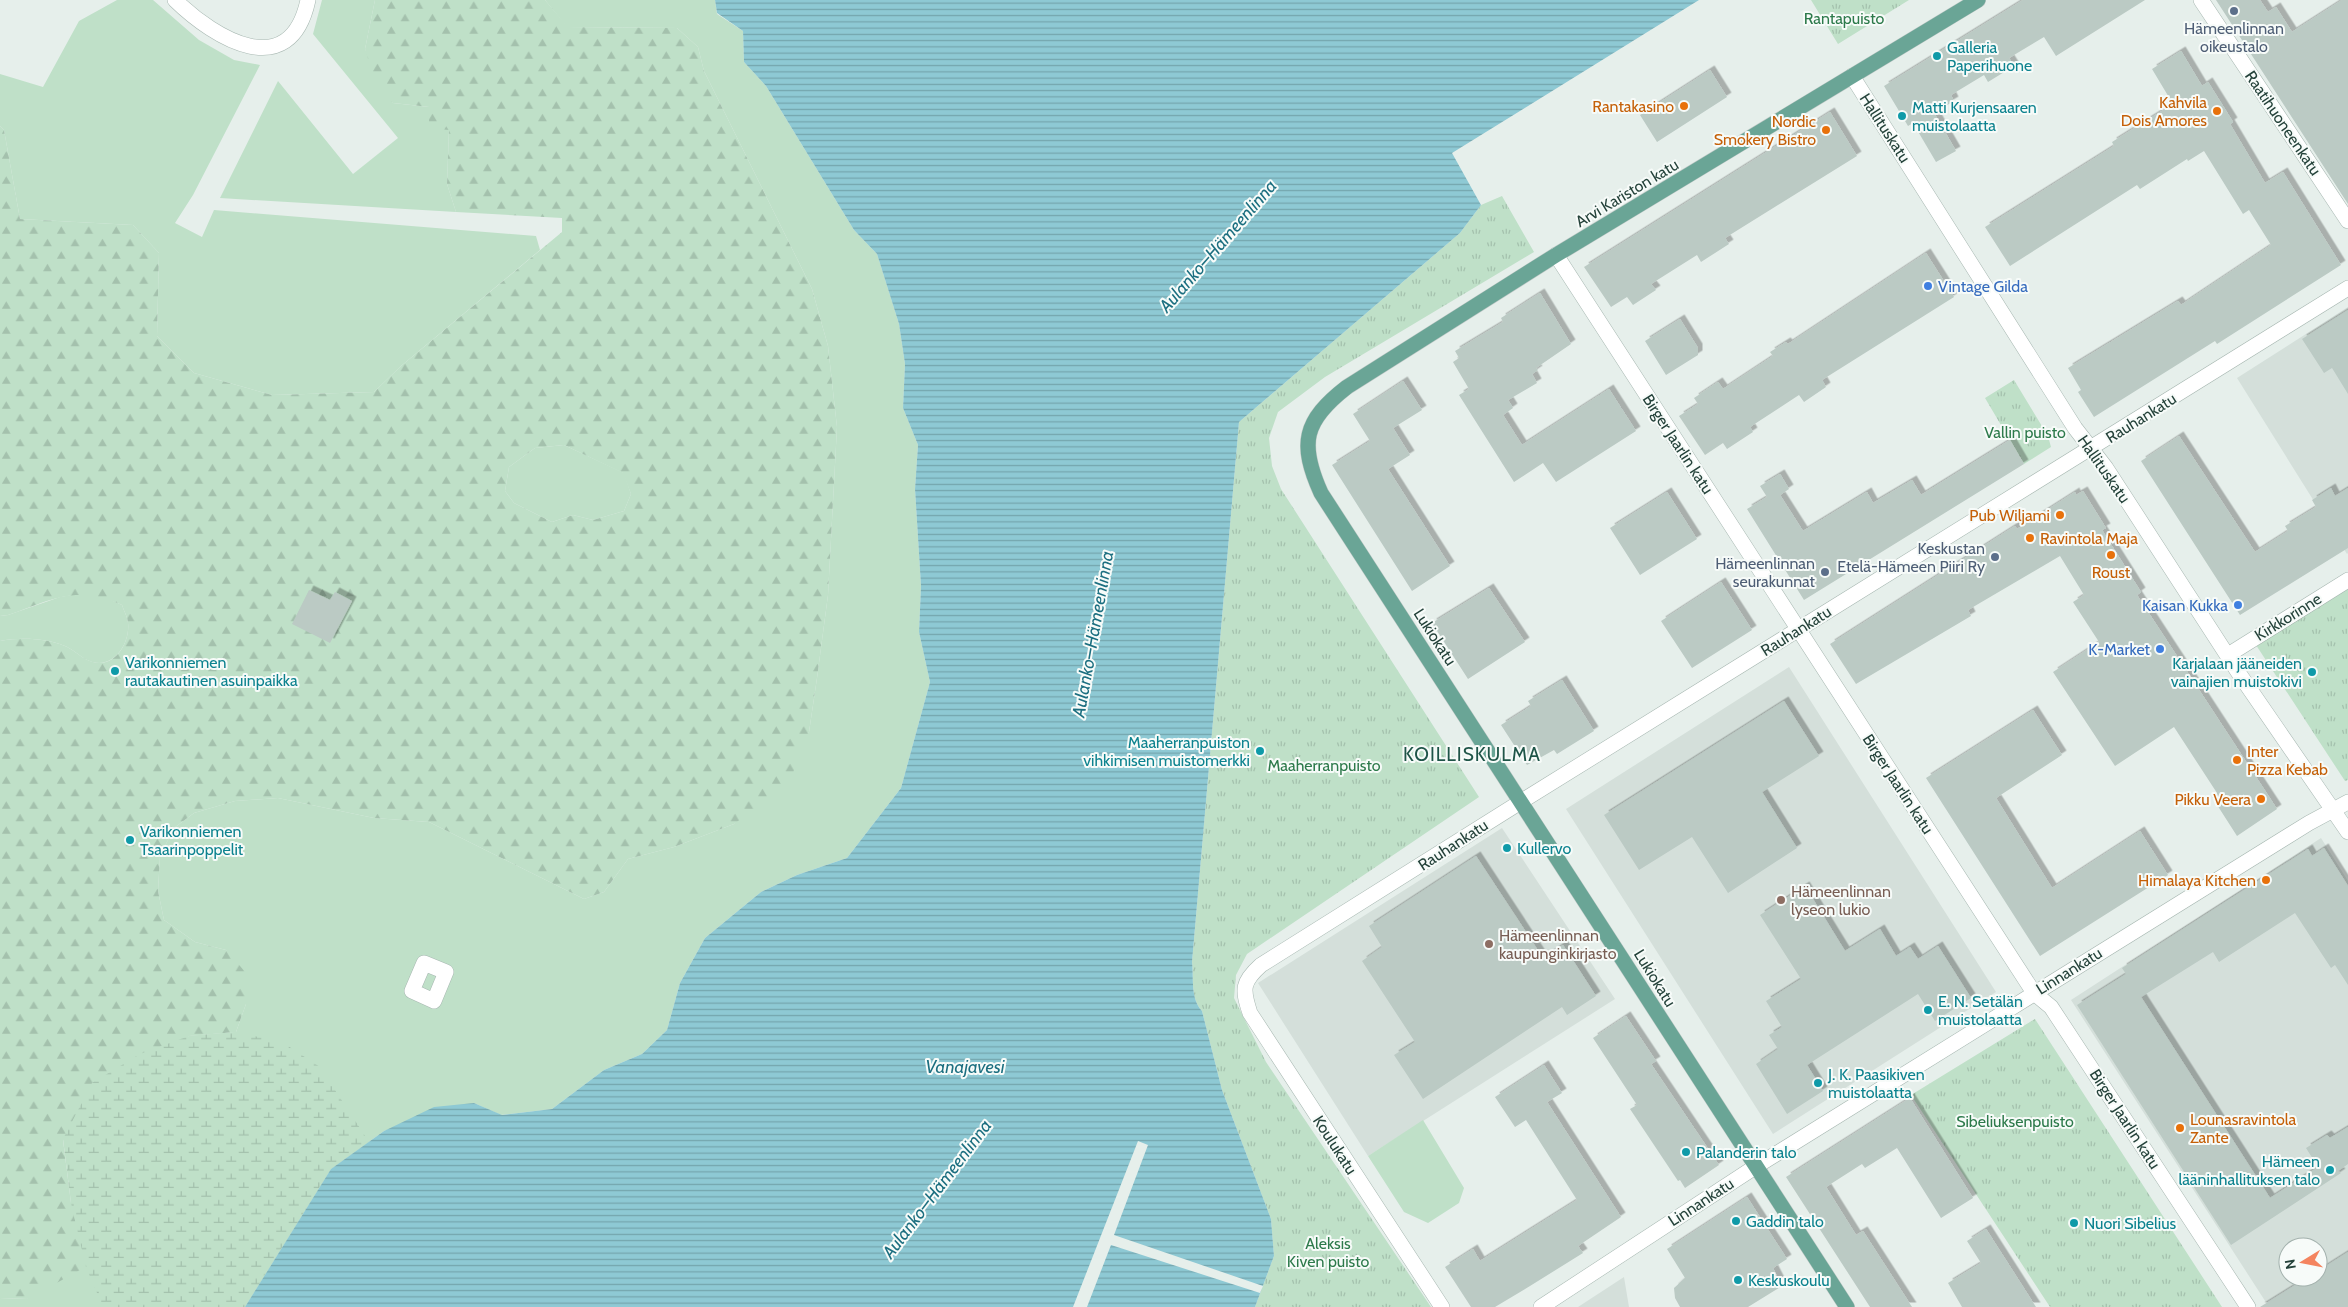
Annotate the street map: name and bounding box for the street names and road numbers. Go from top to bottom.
street label: Raatihuoneenkatu [2241,67,2325,179]
street label: Hallituskatu [1856,90,1914,166]
street label: Arvi Kariston katu [1572,155,1682,231]
street label: Rauhankatu [2102,389,2180,447]
street label: Birger Jaarlin katu [1639,391,1717,497]
street label: Hallituskatu [2074,431,2134,507]
street label: Kirkkorinne [2251,589,2325,645]
street label: Rauhankatu [1757,602,1835,660]
street label: Lukiokatu [1410,605,1460,669]
street label: Birger Jaarlin katu [1859,731,1937,837]
street label: Rauhankatu [1415,815,1491,875]
street label: Linnankatu [2032,943,2106,999]
street label: Lukiokatu [1630,946,1680,1010]
street label: Birger Jaarlin katu [2086,1066,2164,1172]
street label: Koulukatu [1309,1112,1361,1178]
street label: Linnankatu [1665,1174,1737,1230]

